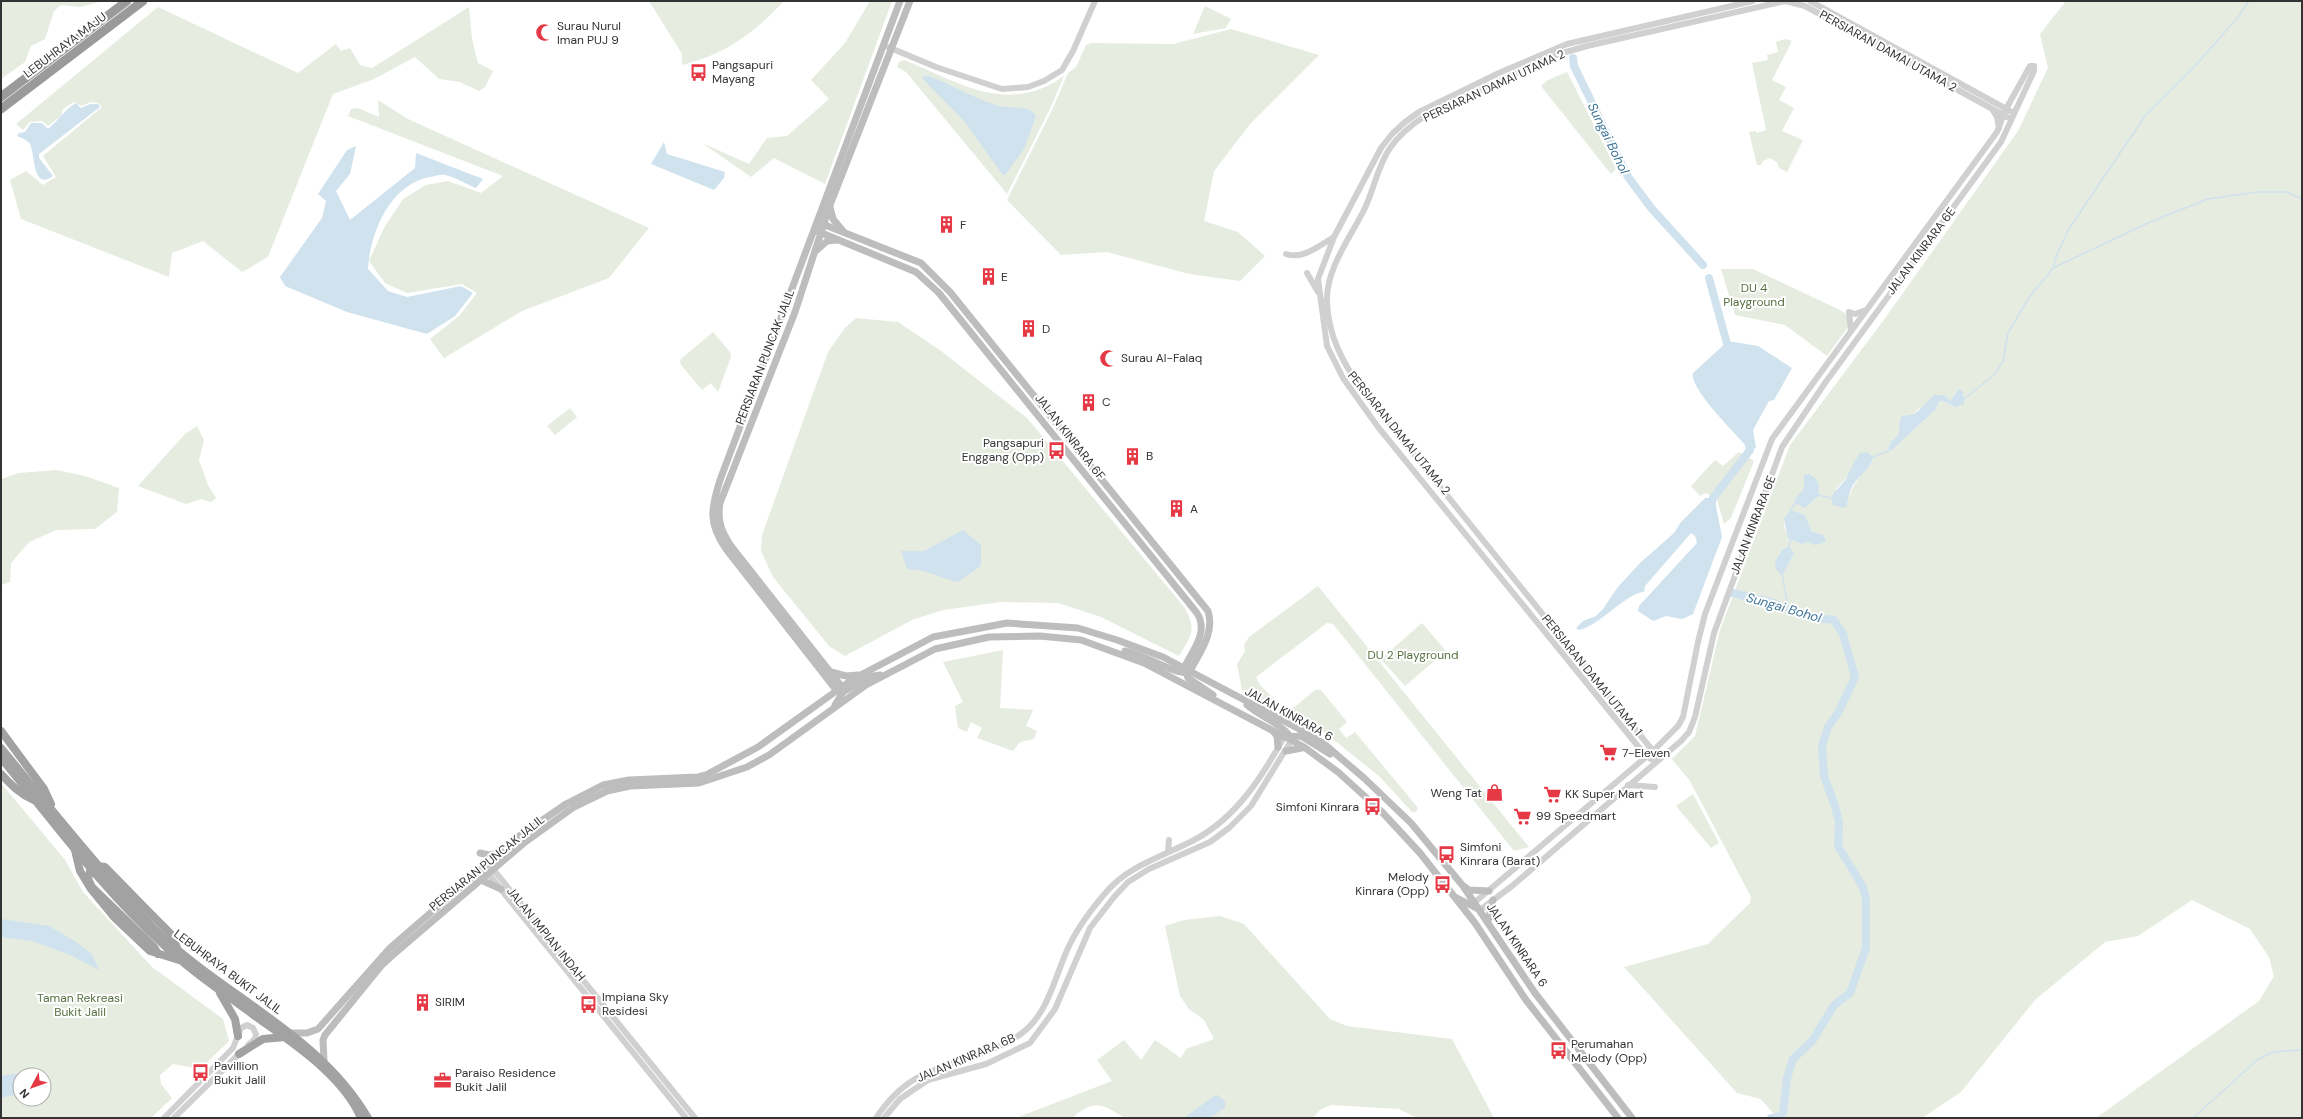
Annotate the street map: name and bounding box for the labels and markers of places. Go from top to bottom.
place label: Surau Nurul Iman PUJ 9 [557,18,621,48]
mosque icon: Surau Nurul Iman PUJ 9 [534,23,554,43]
place label: Pangsapuri Mayang [712,57,773,87]
bus stop icon: Pangsapuri Mayang [689,62,709,82]
building icon: F [937,215,957,235]
place label: F [960,217,967,233]
building icon: E [978,267,998,287]
place label: E [1001,269,1008,285]
building icon: D [1019,319,1039,339]
place label: D [1042,321,1050,337]
mosque icon: Surau Al-Falaq [1098,348,1118,368]
place label: Surau Al-Falaq [1121,350,1202,366]
building icon: C [1079,392,1099,412]
place label: C [1102,394,1111,410]
place label: Pangsapuri Enggang (Opp) [962,435,1044,465]
bus stop icon: Pangsapuri Enggang (Opp) [1047,440,1067,460]
building icon: B [1123,446,1143,466]
place label: B [1146,448,1153,464]
building icon: A [1167,499,1187,519]
place label: A [1190,501,1198,517]
supermarket icon: 7-Eleven [1599,743,1619,763]
place label: 7-Eleven [1622,745,1670,761]
shop icon: Weng Tat [1485,783,1505,803]
supermarket icon: KK Super Mart [1542,784,1562,804]
place label: Weng Tat [1430,785,1482,801]
place label: KK Super Mart [1565,786,1644,802]
bus stop icon: Simfoni Kinrara [1362,797,1382,817]
place label: Simfoni Kinrara [1276,799,1359,815]
supermarket icon: 99 Speedmart [1513,806,1533,826]
place label: 99 Speedmart [1536,808,1617,824]
place label: Simfoni Kinrara (Barat) [1460,839,1540,869]
bus stop icon: Simfoni Kinrara (Barat) [1437,844,1457,864]
place label: Melody Kinrara (Opp) [1355,869,1429,899]
bus stop icon: Melody Kinrara (Opp) [1432,874,1452,894]
place label: Impiana Sky Residesi [602,989,669,1019]
building icon: SIRIM [412,992,432,1012]
place label: SIRIM [435,994,465,1010]
bus stop icon: Impiana Sky Residesi [579,994,599,1014]
place label: Perumahan Melody (Opp) [1571,1036,1647,1066]
bus stop icon: Perumahan Melody (Opp) [1548,1041,1568,1061]
place label: Pavillion Bukit Jalil [214,1058,266,1088]
bus stop icon: Pavillion Bukit Jalil [191,1063,211,1083]
place label: Paraiso Residence Bukit Jalil [455,1065,556,1095]
office icon: Paraiso Residence Bukit Jalil [432,1070,452,1090]

